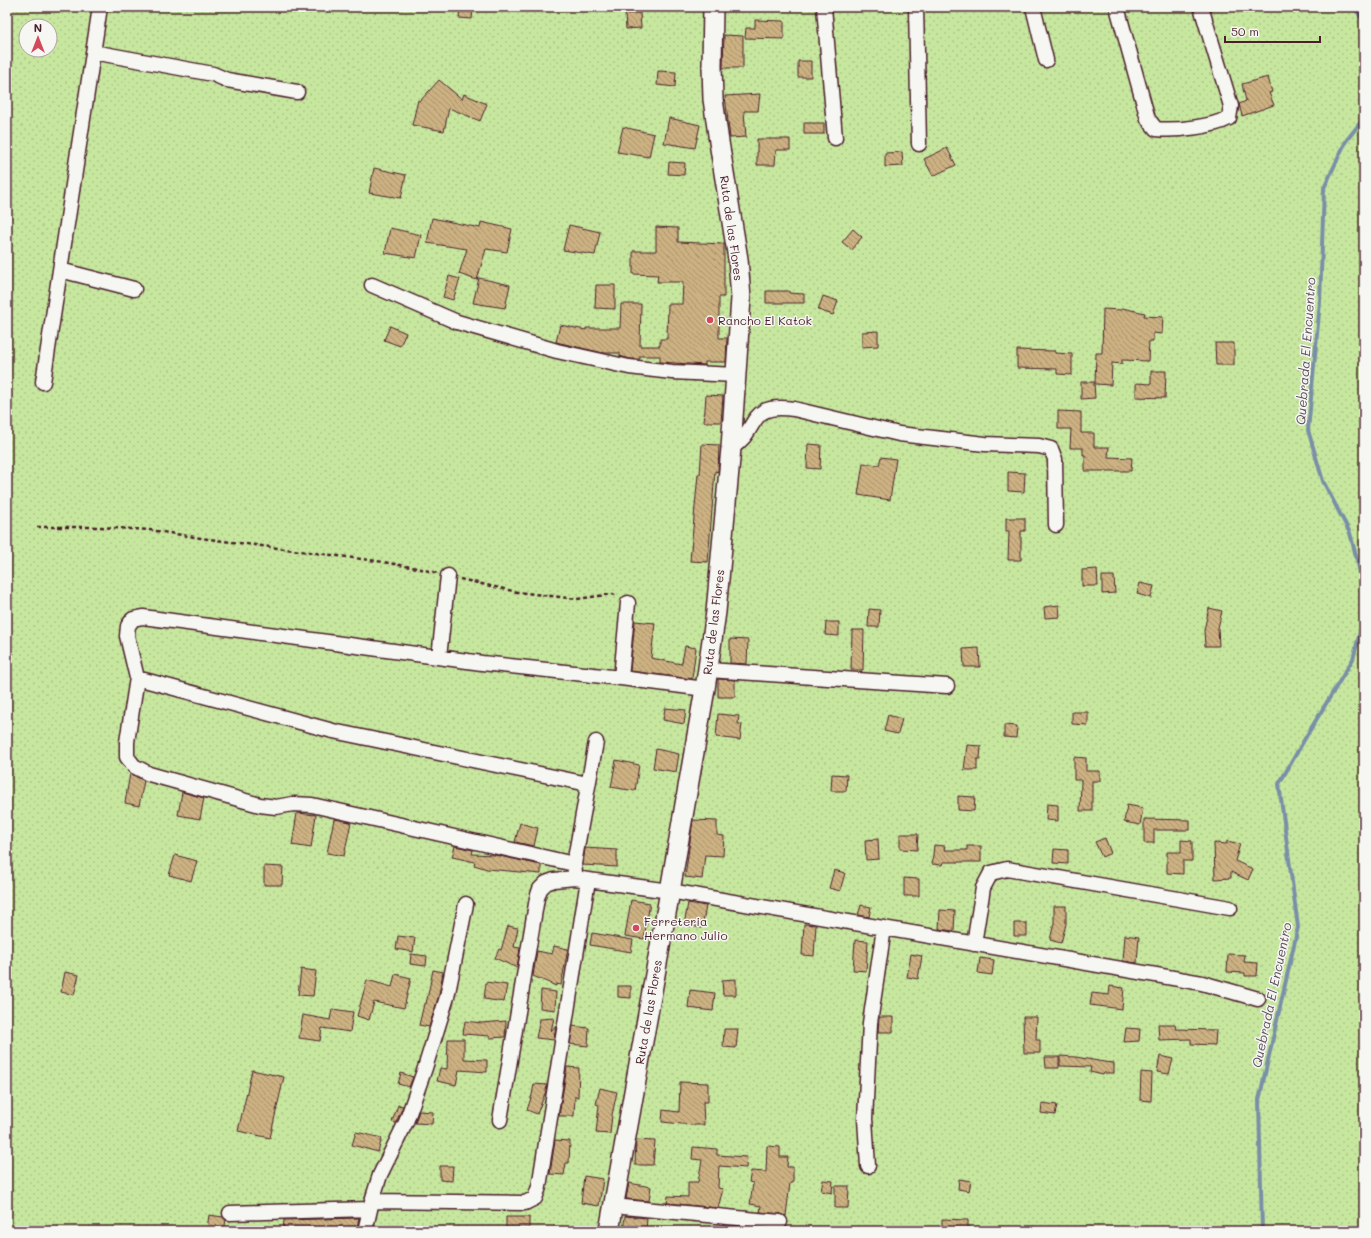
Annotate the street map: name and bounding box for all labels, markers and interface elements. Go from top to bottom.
north arrow [18,18,58,58]
scale bar [1225,18,1320,44]
text: N [34,20,42,35]
text: 50 m [1231,23,1259,39]
street label: Ruta de las Flores [717,174,747,282]
water label: Quebrada El Encuentro [1291,276,1319,426]
place label: Rancho El Katok [718,312,812,328]
marker: Rancho El Katok [705,315,715,325]
street label: Ruta de las Flores [699,568,727,676]
place label: Ferreteria Hermano Julio [644,913,728,943]
water label: Quebrada El Encuentro [1247,920,1295,1069]
marker: Ferreteria Hermano Julio [631,923,641,933]
street label: Ruta de las Flores [631,958,665,1066]

